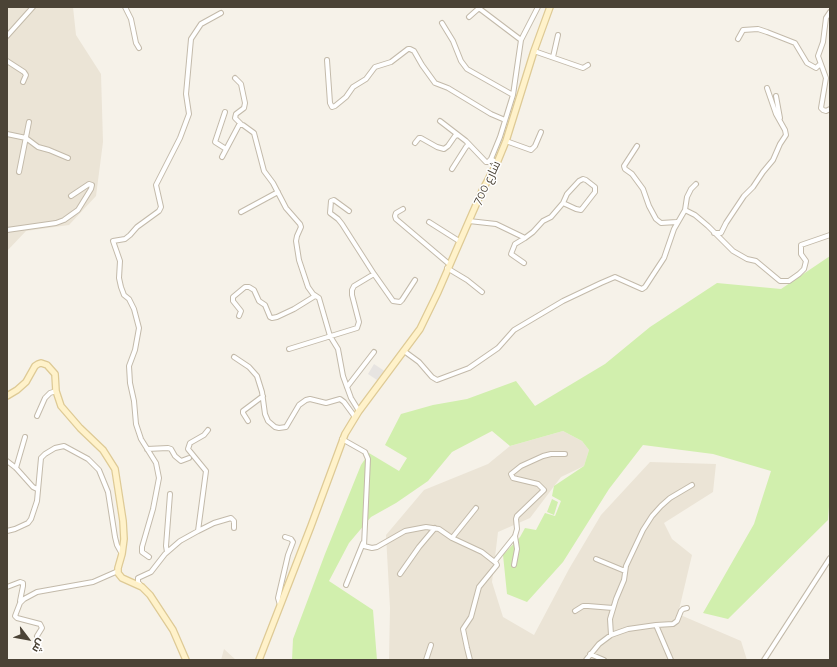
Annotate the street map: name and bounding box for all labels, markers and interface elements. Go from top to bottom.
street label: شارع 700 [470,159,504,207]
north arrow [8,619,48,659]
text: ش [29,636,48,655]

